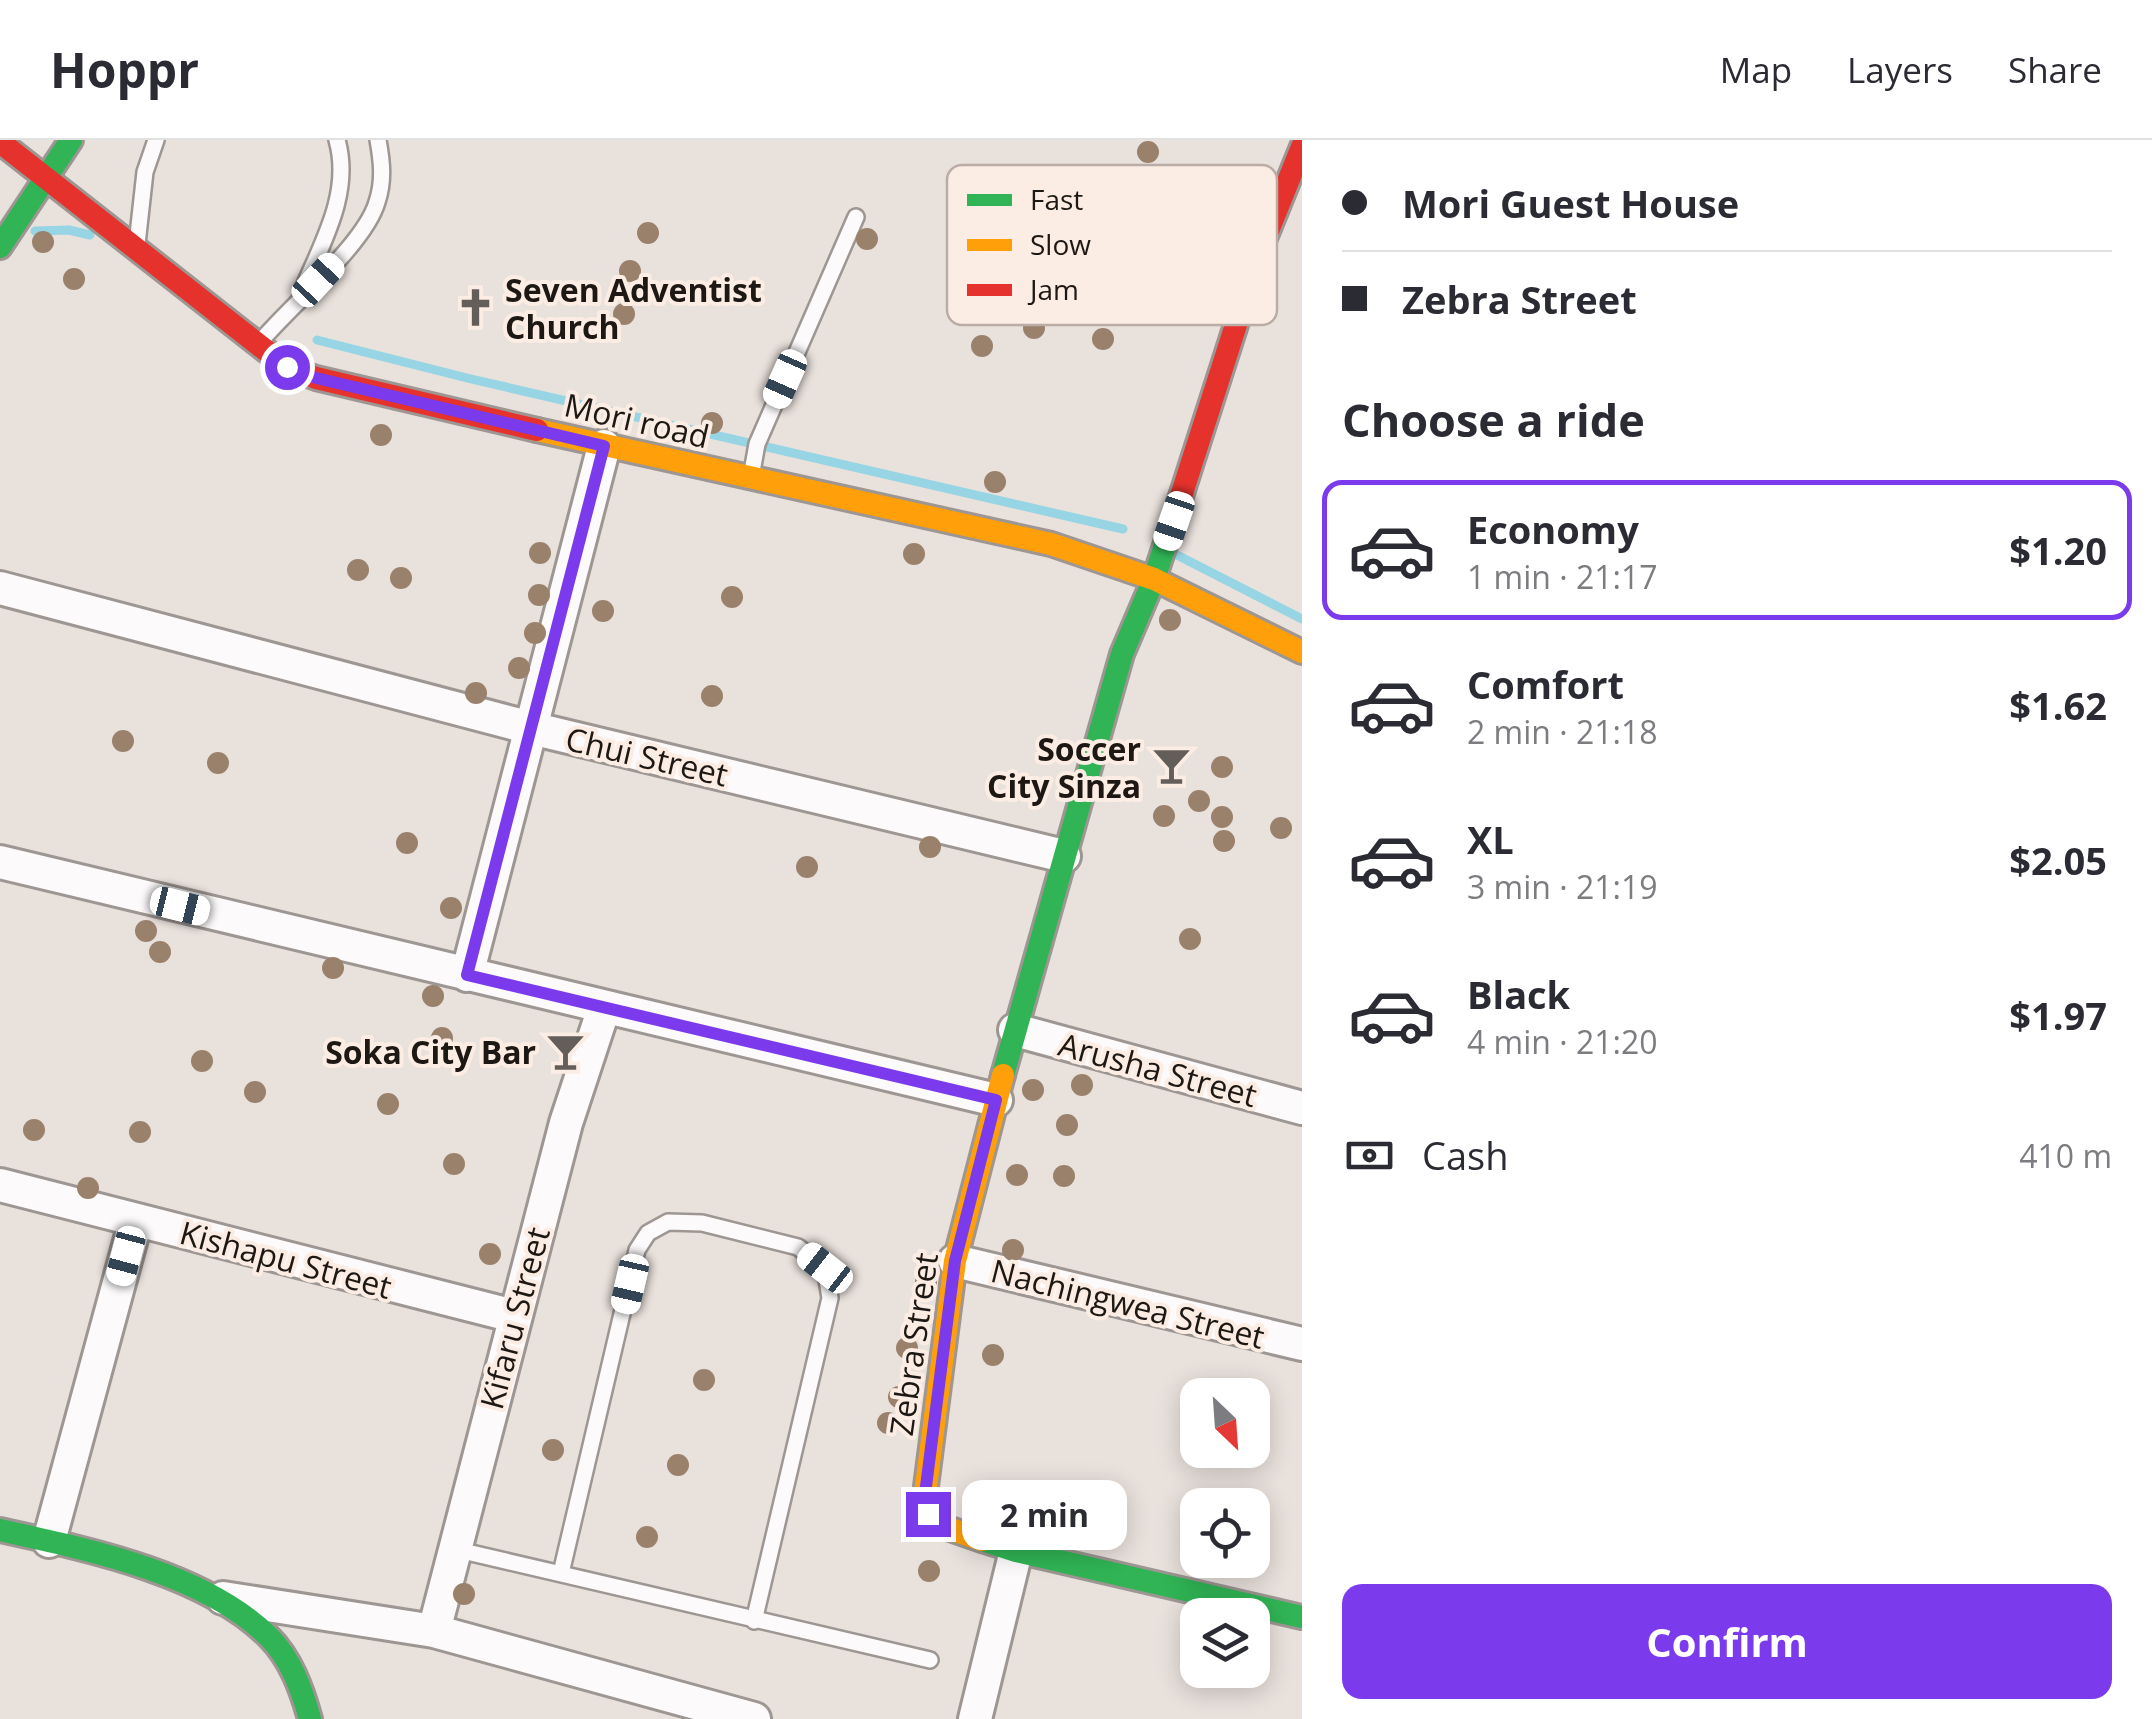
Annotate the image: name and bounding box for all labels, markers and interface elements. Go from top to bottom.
text: Hoppr [50,37,199,102]
text: Map [1720,46,1792,93]
text: Layers [1847,46,1953,93]
text: Share [2008,46,2102,93]
legend [947,165,1277,325]
text: Mori Guest House [1402,177,1739,229]
text: Fast [1030,180,1083,218]
text: Slow [1030,225,1091,263]
car [287,248,349,312]
place label: Seven Adventist Church [505,268,762,348]
text: Jam [1027,270,1079,308]
text: Zebra Street [1402,273,1637,325]
church icon: Seven Adventist Church [454,286,496,328]
route start [265,345,310,390]
car [759,345,811,413]
street label: Mori road [560,382,714,458]
text: Choose a ride [1342,389,1645,450]
car [1150,488,1198,554]
text: Economy [1467,503,1639,555]
icon: car [1347,505,1437,595]
text: $1.20 [2009,524,2107,576]
text: 1 min · 21:17 [1467,555,1658,598]
text: Comfort [1467,658,1624,710]
icon: car [1347,660,1437,750]
text: $1.62 [2009,679,2107,731]
text: 2 min · 21:18 [1467,710,1658,753]
street label: Chui Street [562,716,732,796]
place label: Soccer City Sinza [987,727,1141,807]
bar icon: Soccer City Sinza [1150,745,1192,787]
text: XL [1467,813,1514,865]
icon: car [1347,815,1437,905]
text: $2.05 [2009,834,2107,886]
text: 3 min · 21:19 [1467,865,1658,908]
car [147,884,213,928]
text: Black [1467,968,1570,1020]
icon: car [1347,970,1437,1060]
text: $1.97 [2009,989,2107,1041]
text: 4 min · 21:20 [1467,1020,1658,1063]
street label: Arusha Street [1054,1022,1262,1116]
place label: Soka City Bar [325,1030,536,1073]
bar icon: Soka City Bar [545,1030,587,1072]
icon: cash [1342,1128,1397,1183]
text: Cash [1422,1129,1508,1181]
text: 410 m [2019,1134,2112,1177]
street label: Kishapu Street [176,1210,396,1308]
street label: Kifaru Street [469,1222,559,1414]
car [104,1223,148,1289]
car [792,1238,858,1298]
street label: Nachingwea Street [987,1248,1269,1358]
street label: Zebra Street [879,1250,947,1438]
car [609,1251,651,1317]
north arrow [1180,1378,1270,1468]
map controls [1180,1378,1270,1688]
callout: 2 min [963,1479,1128,1549]
button: locate [1180,1488,1270,1578]
route end [906,1492,951,1537]
text: 2 min [1000,1493,1089,1536]
button: Confirm [1342,1584,2112,1699]
button: layers [1180,1598,1270,1688]

